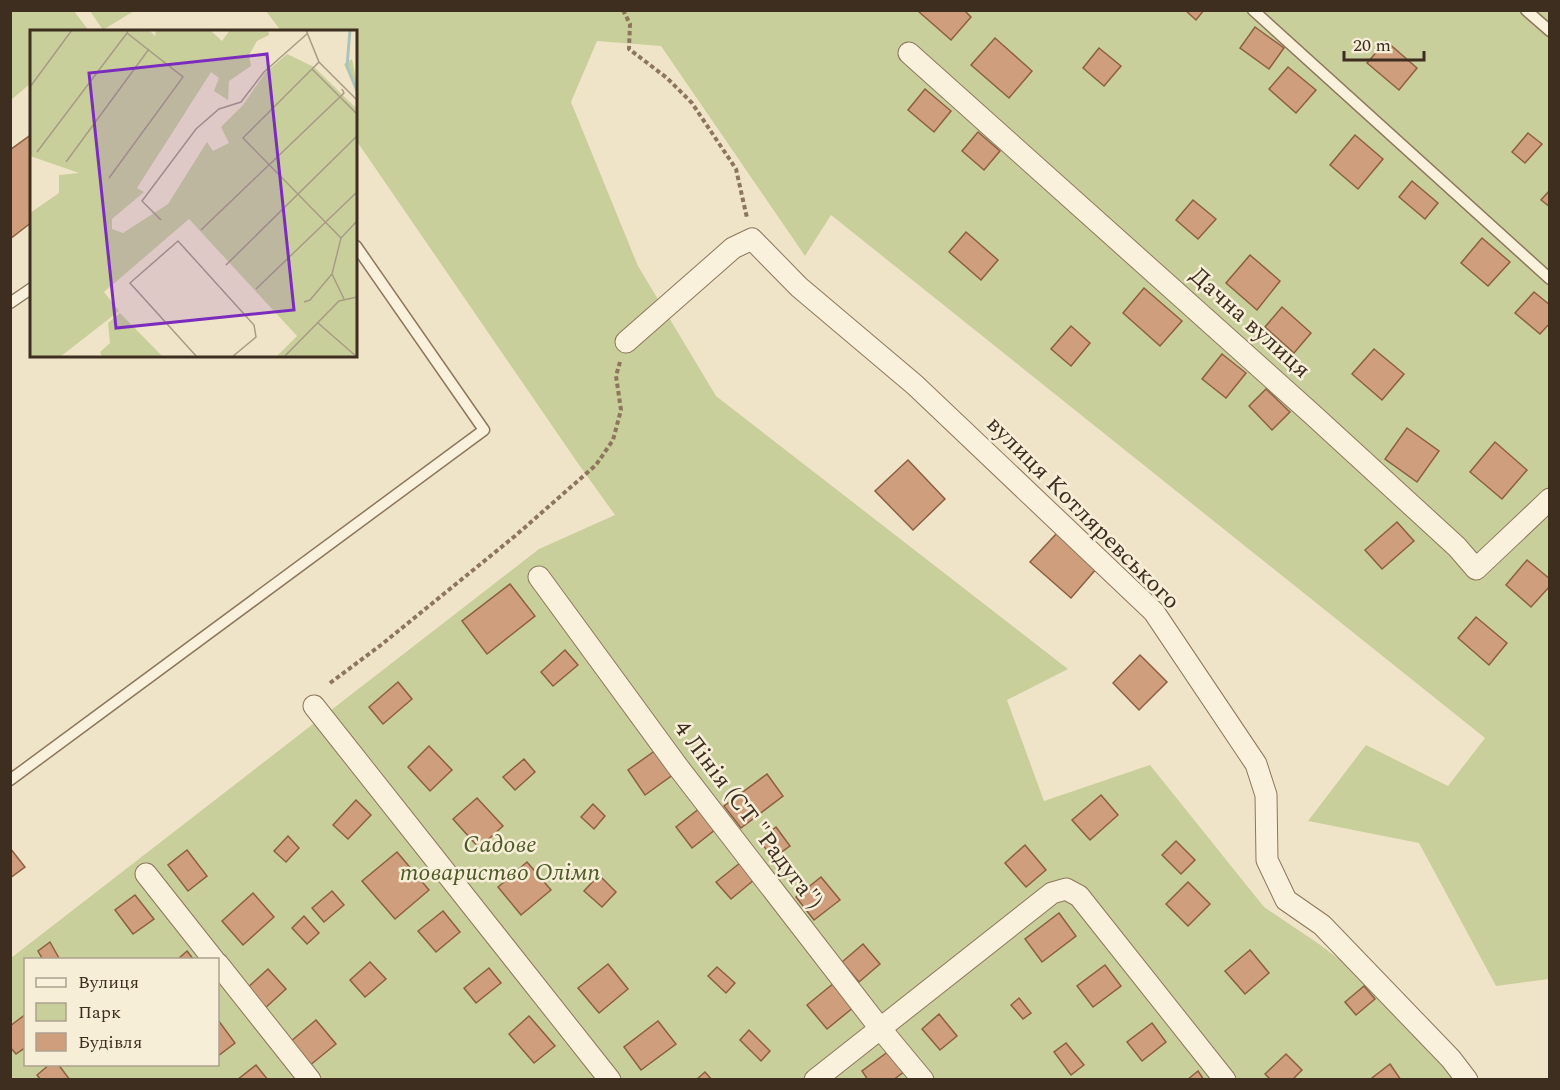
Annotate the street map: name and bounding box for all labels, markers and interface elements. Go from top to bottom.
scale bar [1344,24,1424,62]
inset map [30,30,357,357]
text: 20 m [1353,32,1391,59]
street label: Дачна вулиця [1181,259,1319,387]
street label: вулиця Котляревського [978,408,1188,618]
street label: 4 Лінія (СТ "Радуга") [665,713,831,917]
park label: Садове товариство Олімп [400,827,600,891]
legend [24,958,219,1066]
text: Вулиця [78,969,139,996]
text: Парк [78,999,121,1026]
text: Будівля [78,1029,142,1056]

